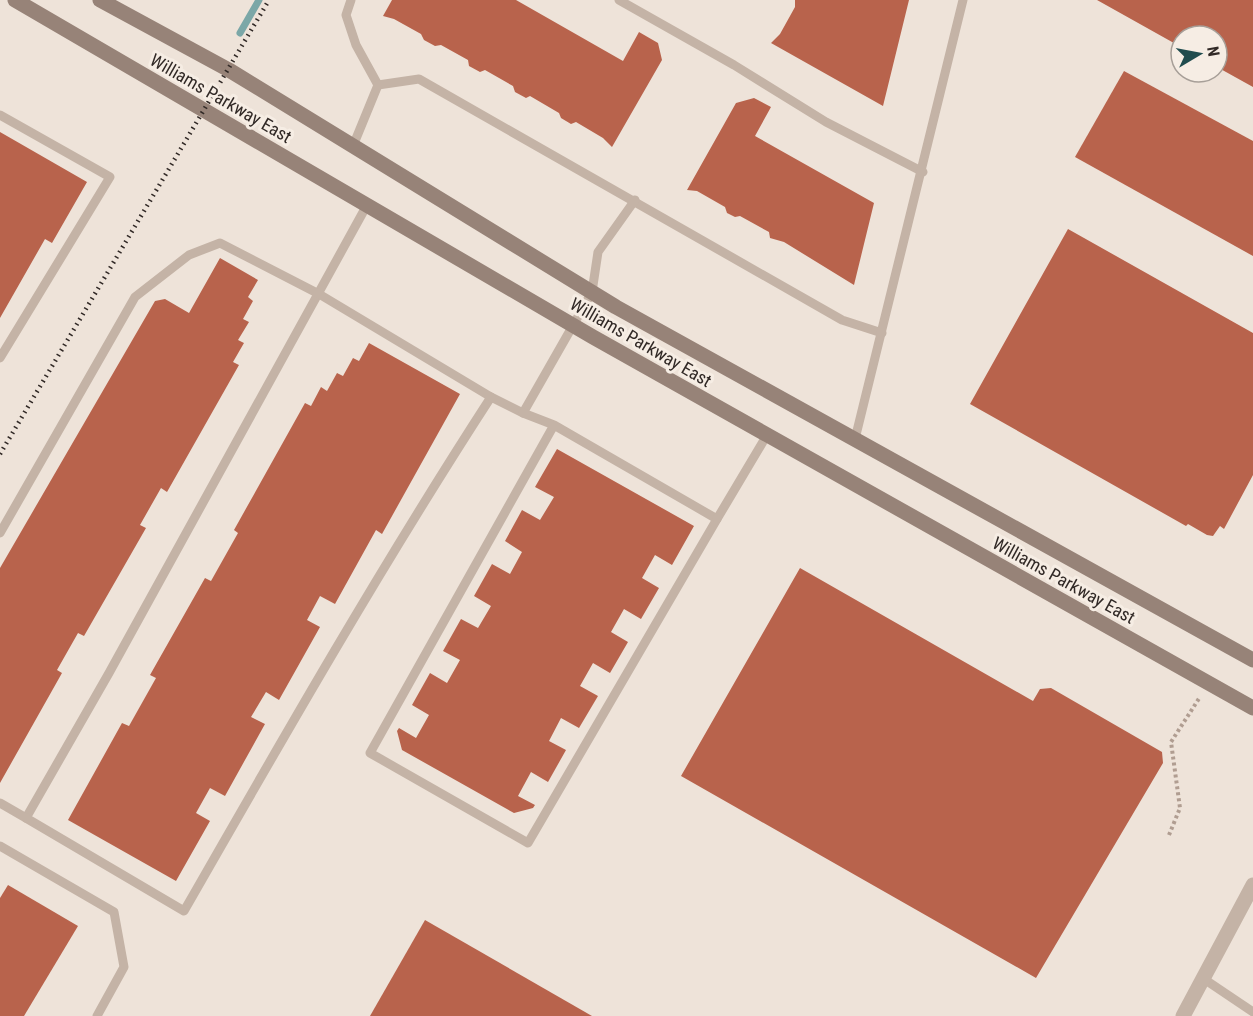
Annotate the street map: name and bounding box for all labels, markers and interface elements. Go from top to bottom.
north arrow [1169,24,1229,84]
text: N [1203,45,1223,58]
street label: Williams Parkway East [147,49,295,147]
street label: Williams Parkway East [567,293,715,391]
street label: Williams Parkway East [989,532,1139,628]

